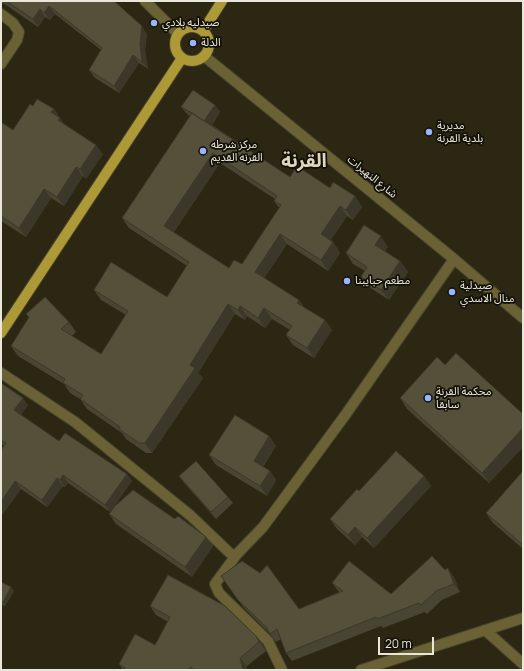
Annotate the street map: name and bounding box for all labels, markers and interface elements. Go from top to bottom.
place label: صيدليه بلادي [162,16,220,30]
marker: صيدليه بلادي [149,18,159,28]
place label: الدلة [201,36,221,50]
marker: الدلة [188,38,198,48]
place label: مديرية بلدية القرنة [437,119,483,145]
marker: مديرية بلدية القرنة [424,127,434,137]
place label: مركز شرطه القرنه القديم [211,138,263,164]
marker: مركز شرطه القرنه القديم [198,146,208,156]
district label: القرنة [281,151,327,173]
street label: شارع النهيرات [344,153,400,201]
place label: مطعم حبايبنا [355,274,410,288]
marker: مطعم حبايبنا [342,276,352,286]
place label: صيدلية منال الاسدي [460,279,514,305]
marker: صيدلية منال الاسدي [447,287,457,297]
place label: محكمة القرنة سابقاً [436,385,492,411]
marker: محكمة القرنة سابقاً [423,393,433,403]
scale bar [380,629,436,655]
text: 20 m [385,635,412,652]

